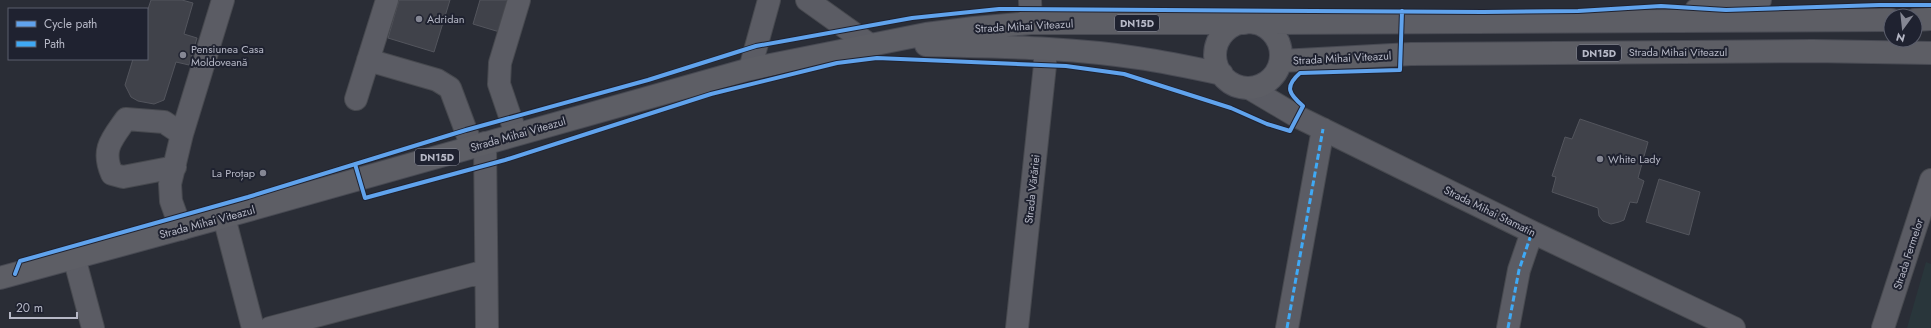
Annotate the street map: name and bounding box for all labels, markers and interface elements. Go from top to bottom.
legend [8,8,148,60]
north arrow [1883,8,1923,48]
place label: Adridan [427,11,465,27]
marker: Adridan [414,14,424,24]
text: Cycle path [44,15,97,33]
street label: Strada Mihai Viteazul [974,15,1074,37]
road number: DN15D [1115,15,1159,31]
text: N [1894,29,1907,47]
text: Path [44,35,65,53]
place label: Pensiunea Casa Moldoveană [191,41,264,70]
street label: Strada Mihai Viteazul [1629,44,1727,60]
road number: DN15D [1577,45,1621,61]
street label: Strada Mihai Viteazul [1292,47,1392,69]
marker: Pensiunea Casa Moldoveană [178,50,188,60]
street label: Strada Mihai Viteazul [468,113,568,155]
road number: DN15D [415,149,459,165]
place label: White Lady [1608,151,1661,167]
street label: Strada Vărăriei [1020,153,1044,224]
marker: White Lady [1595,154,1605,164]
place label: La Proțap [212,165,255,181]
marker: La Proțap [258,168,268,178]
street label: Strada Mihai Stamatin [1441,182,1539,240]
street label: Strada Mihai Viteazul [157,202,257,242]
street label: Strada Fermelor [1889,216,1927,292]
scale bar [10,294,77,320]
text: 20 m [16,299,43,317]

